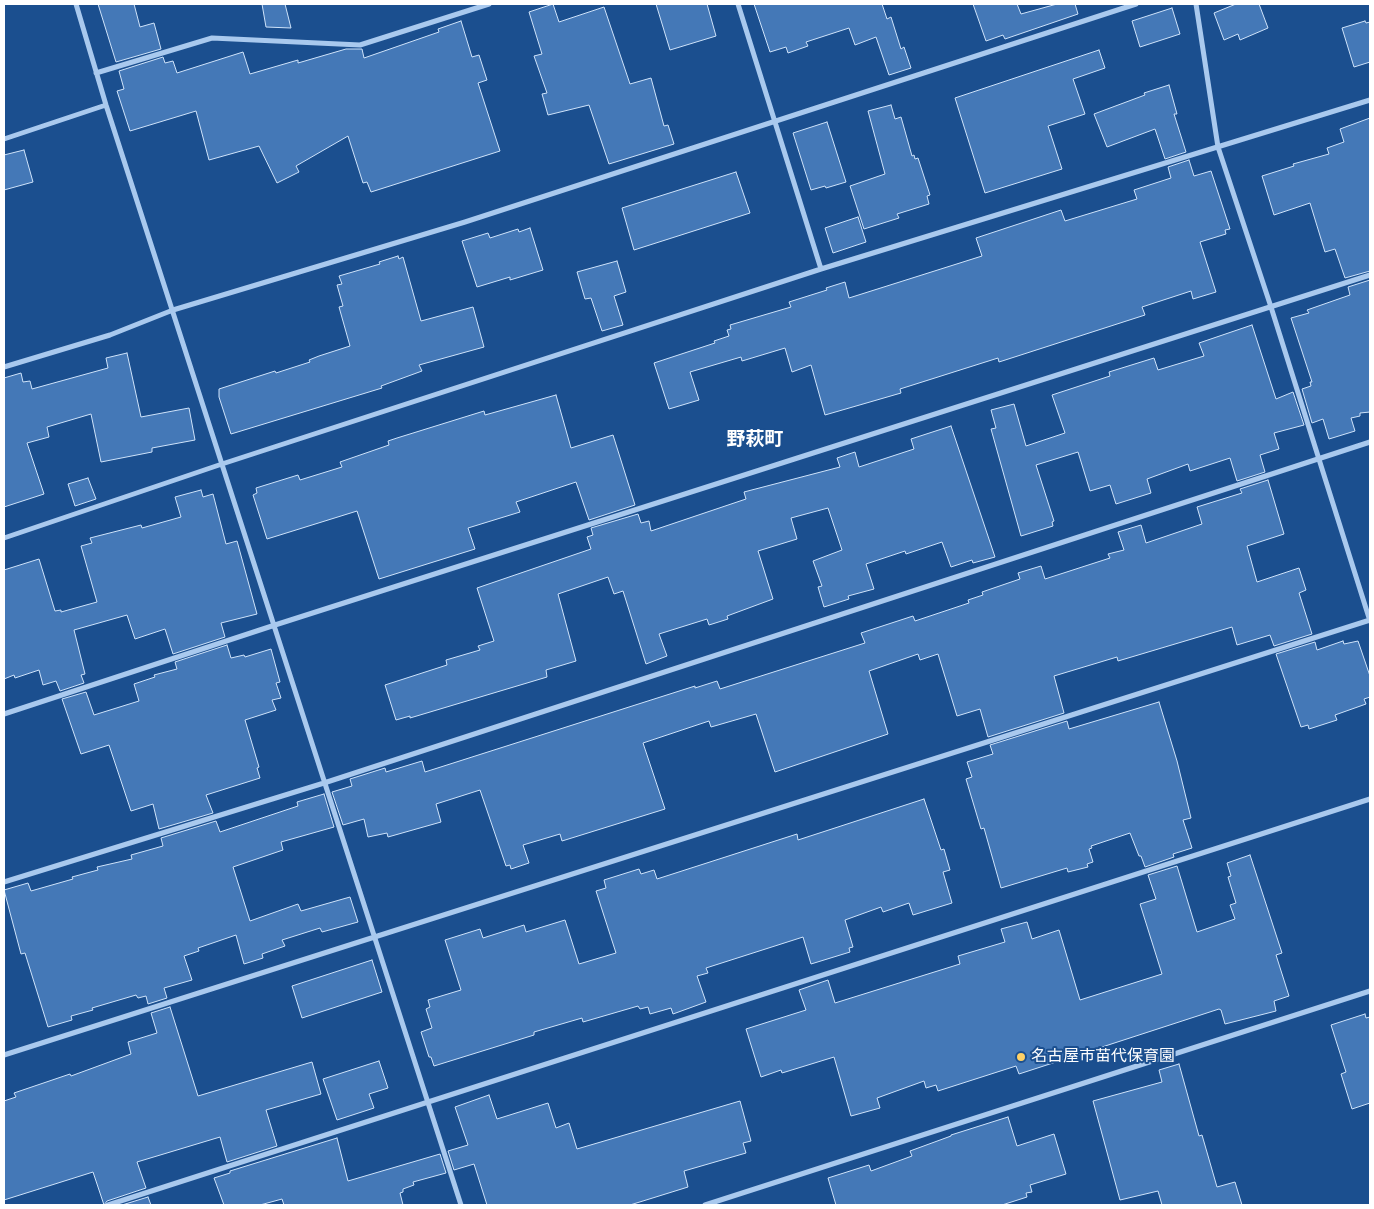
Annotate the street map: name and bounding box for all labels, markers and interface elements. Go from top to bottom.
district label: 野萩町 [727,429,783,451]
place label: 名古屋市苗代保育園 [1031,1047,1175,1067]
marker: 名古屋市苗代保育園 [1015,1051,1027,1063]

